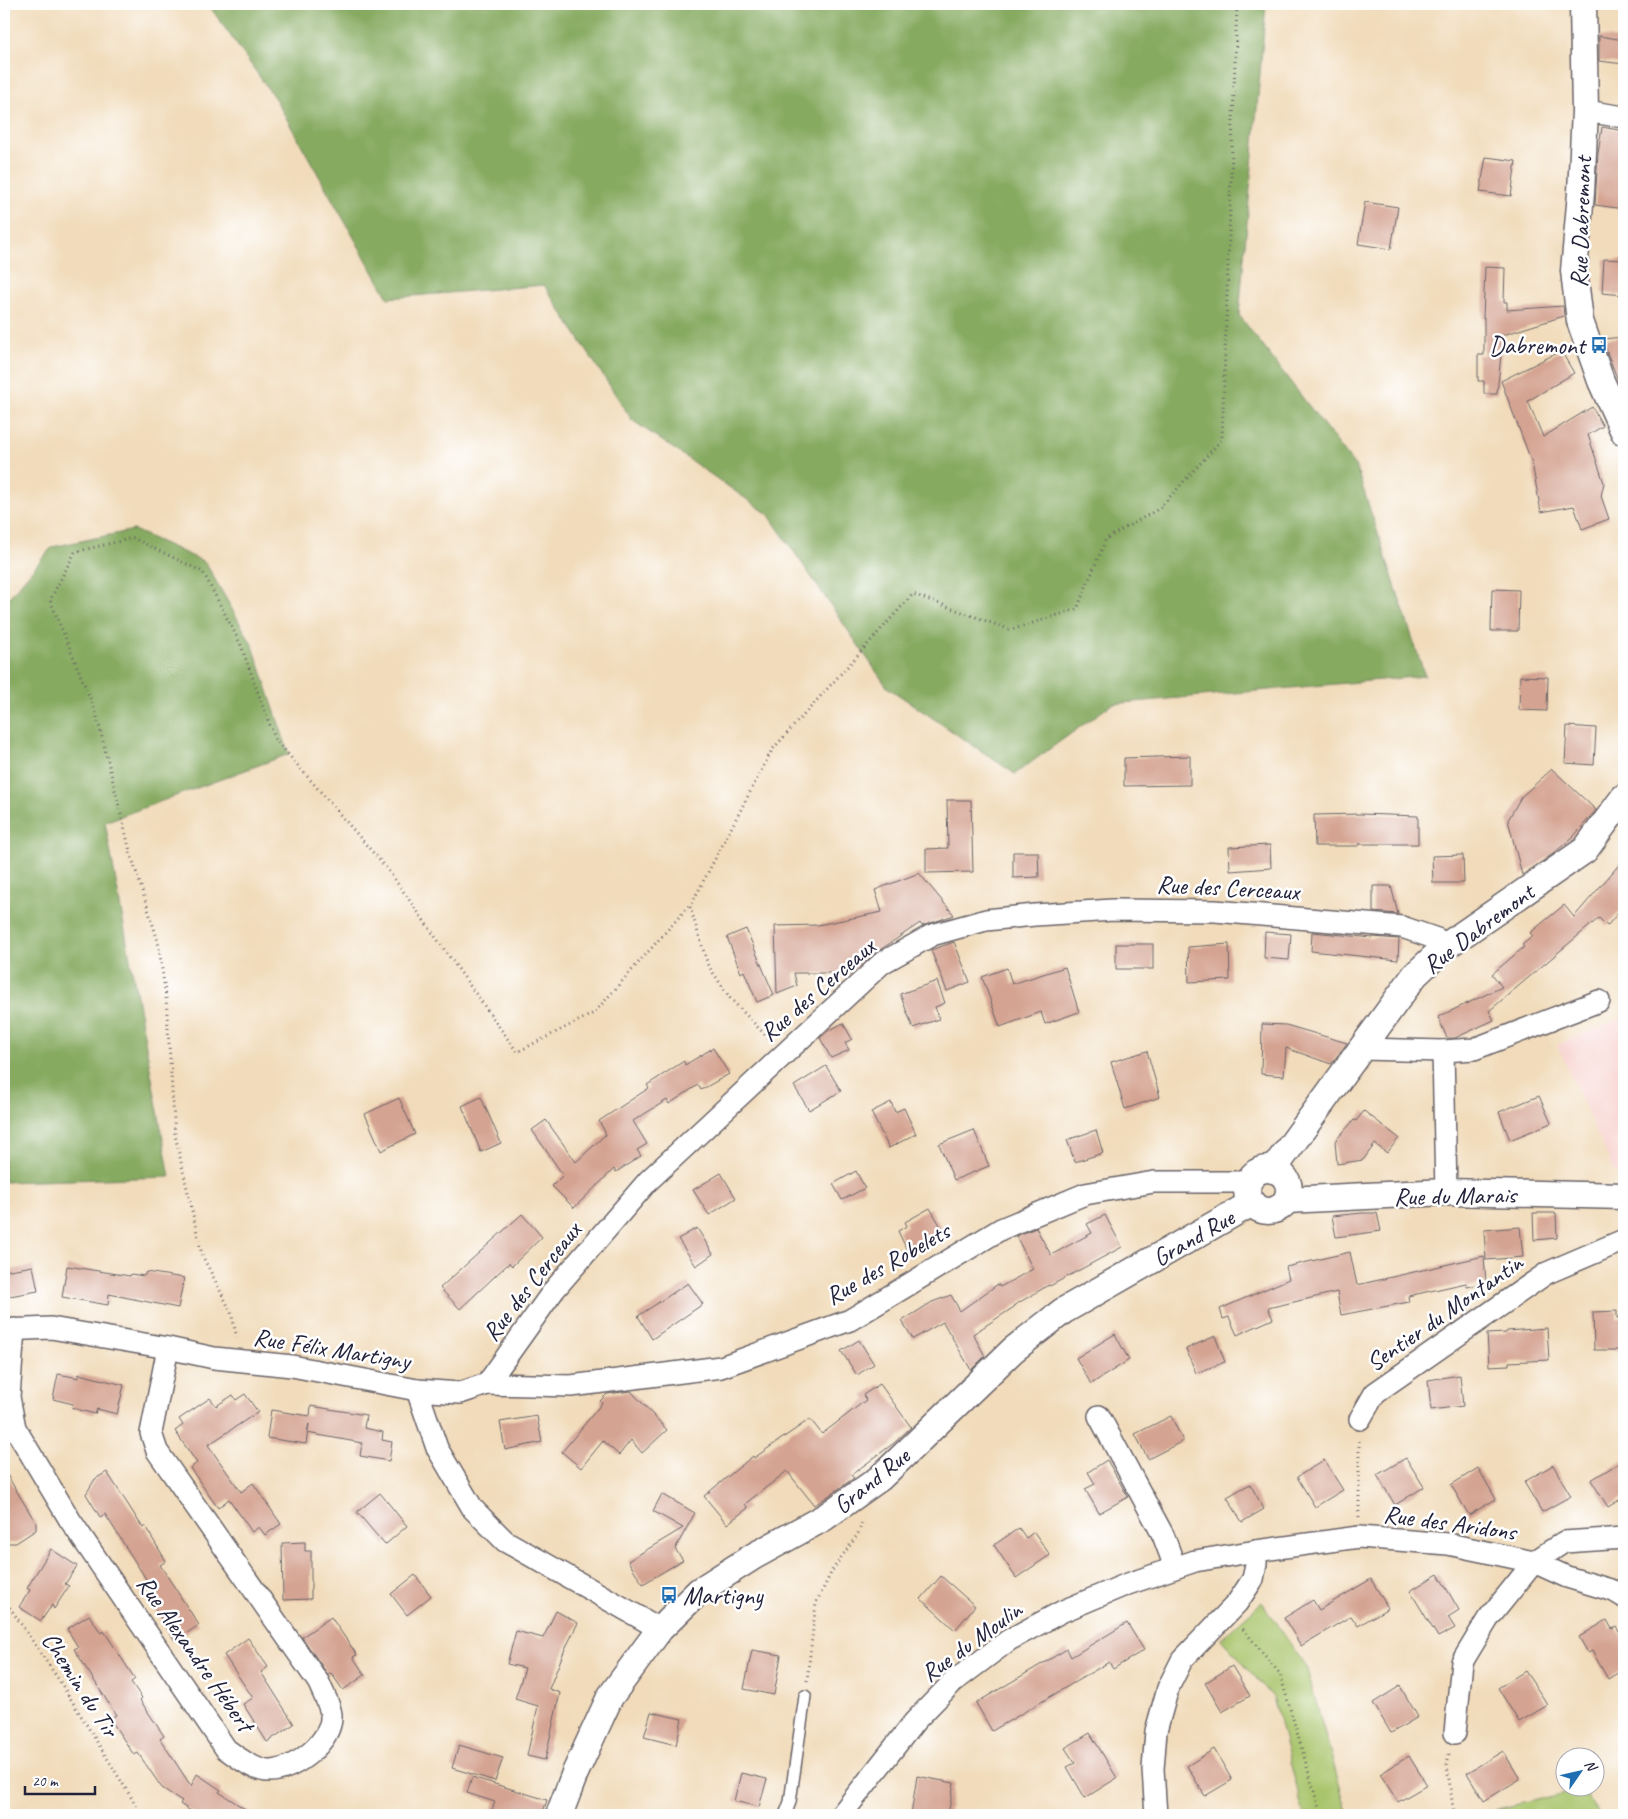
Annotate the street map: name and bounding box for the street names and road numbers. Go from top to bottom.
street label: Rue Dabremont [1563,153,1599,288]
street label: Rue des Cerceaux [1156,868,1302,908]
street label: Rue Dabremont [1417,875,1543,981]
street label: Rue des Cerceaux [753,929,884,1049]
street label: Rue du Marais [1394,1179,1519,1213]
street label: Grand Rue [1147,1201,1242,1274]
street label: Rue des Cerceaux [475,1214,590,1348]
street label: Rue des Robelets [819,1214,958,1312]
street label: Sentier du Montantin [1360,1246,1531,1379]
street label: Rue Félix Martigny [251,1321,415,1378]
street label: Grand Rue [827,1439,918,1521]
street label: Rue des Aridons [1382,1498,1521,1548]
street label: Rue Alexandre Hébert [130,1569,263,1741]
street label: Rue du Moulin [915,1593,1030,1689]
street label: Chemin du Tir [34,1626,127,1745]

